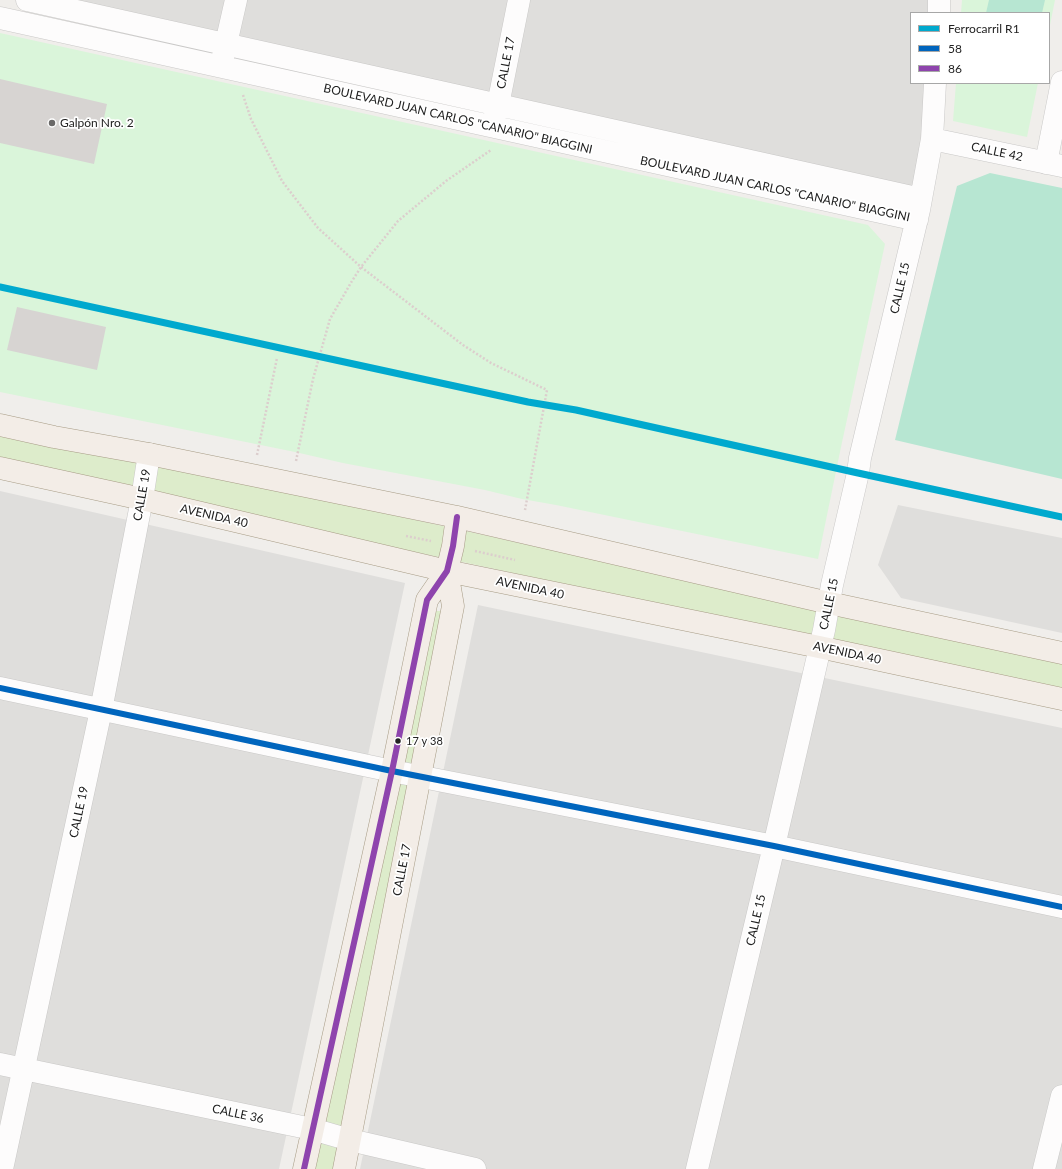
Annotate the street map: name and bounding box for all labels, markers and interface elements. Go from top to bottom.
legend [910,12,1050,84]
text: Ferrocarril R1 [948,21,1020,36]
street label: CALLE 17 [494,36,518,90]
text: 58 [948,41,962,56]
text: 86 [948,61,962,76]
street label: BOULEVARD JUAN CARLOS "CANARIO" BIAGGINI [322,81,594,157]
place label: Galpón Nro. 2 [60,116,134,130]
marker: Galpón Nro. 2 [47,118,57,128]
street label: CALLE 42 [970,140,1024,164]
street label: BOULEVARD JUAN CARLOS "CANARIO" BIAGGINI [639,153,911,225]
street label: CALLE 15 [887,261,913,315]
street label: CALLE 19 [130,468,154,522]
street label: AVENIDA 40 [179,501,249,531]
street label: AVENIDA 40 [495,574,565,602]
street label: CALLE 15 [817,577,841,631]
street label: AVENIDA 40 [812,639,882,667]
place label: 17 y 38 [406,734,443,748]
marker: 17 y 38 [393,736,403,746]
street label: CALLE 19 [67,785,91,839]
street label: CALLE 17 [390,843,414,897]
street label: CALLE 15 [743,893,769,947]
street label: CALLE 36 [211,1102,265,1126]

